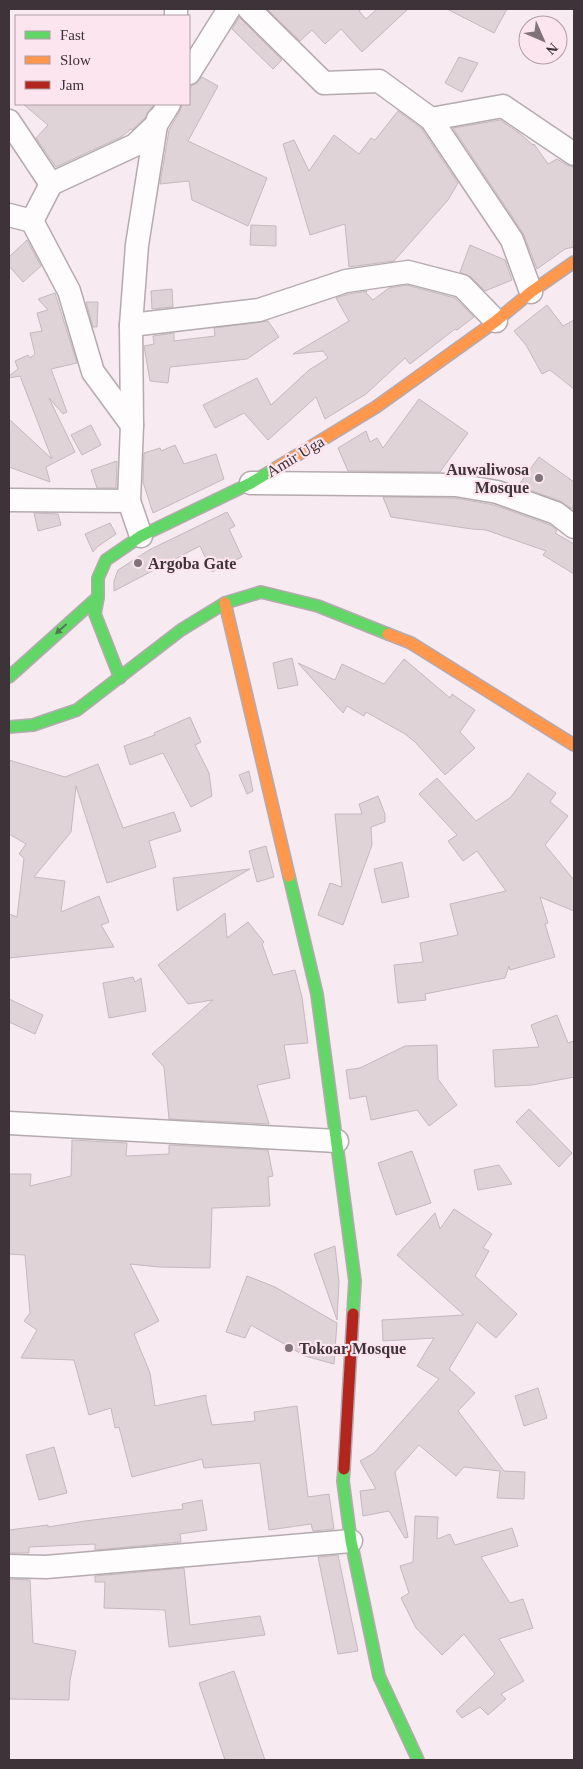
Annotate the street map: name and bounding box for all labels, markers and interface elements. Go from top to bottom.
legend [15,15,190,105]
north arrow [518,15,568,65]
text: Fast [60,27,86,43]
text: N [543,40,561,58]
text: Slow [60,52,91,68]
text: Jam [60,77,84,93]
street label: Amir Uga [263,433,328,481]
place label: Auwaliwosa Mosque [446,461,529,497]
marker: Auwaliwosa Mosque [533,472,545,484]
place label: Argoba Gate [148,555,236,573]
marker: Argoba Gate [132,557,144,569]
one-way arrow [56,623,68,635]
place label: Tokoar Mosque [299,1340,406,1358]
marker: Tokoar Mosque [283,1342,295,1354]

